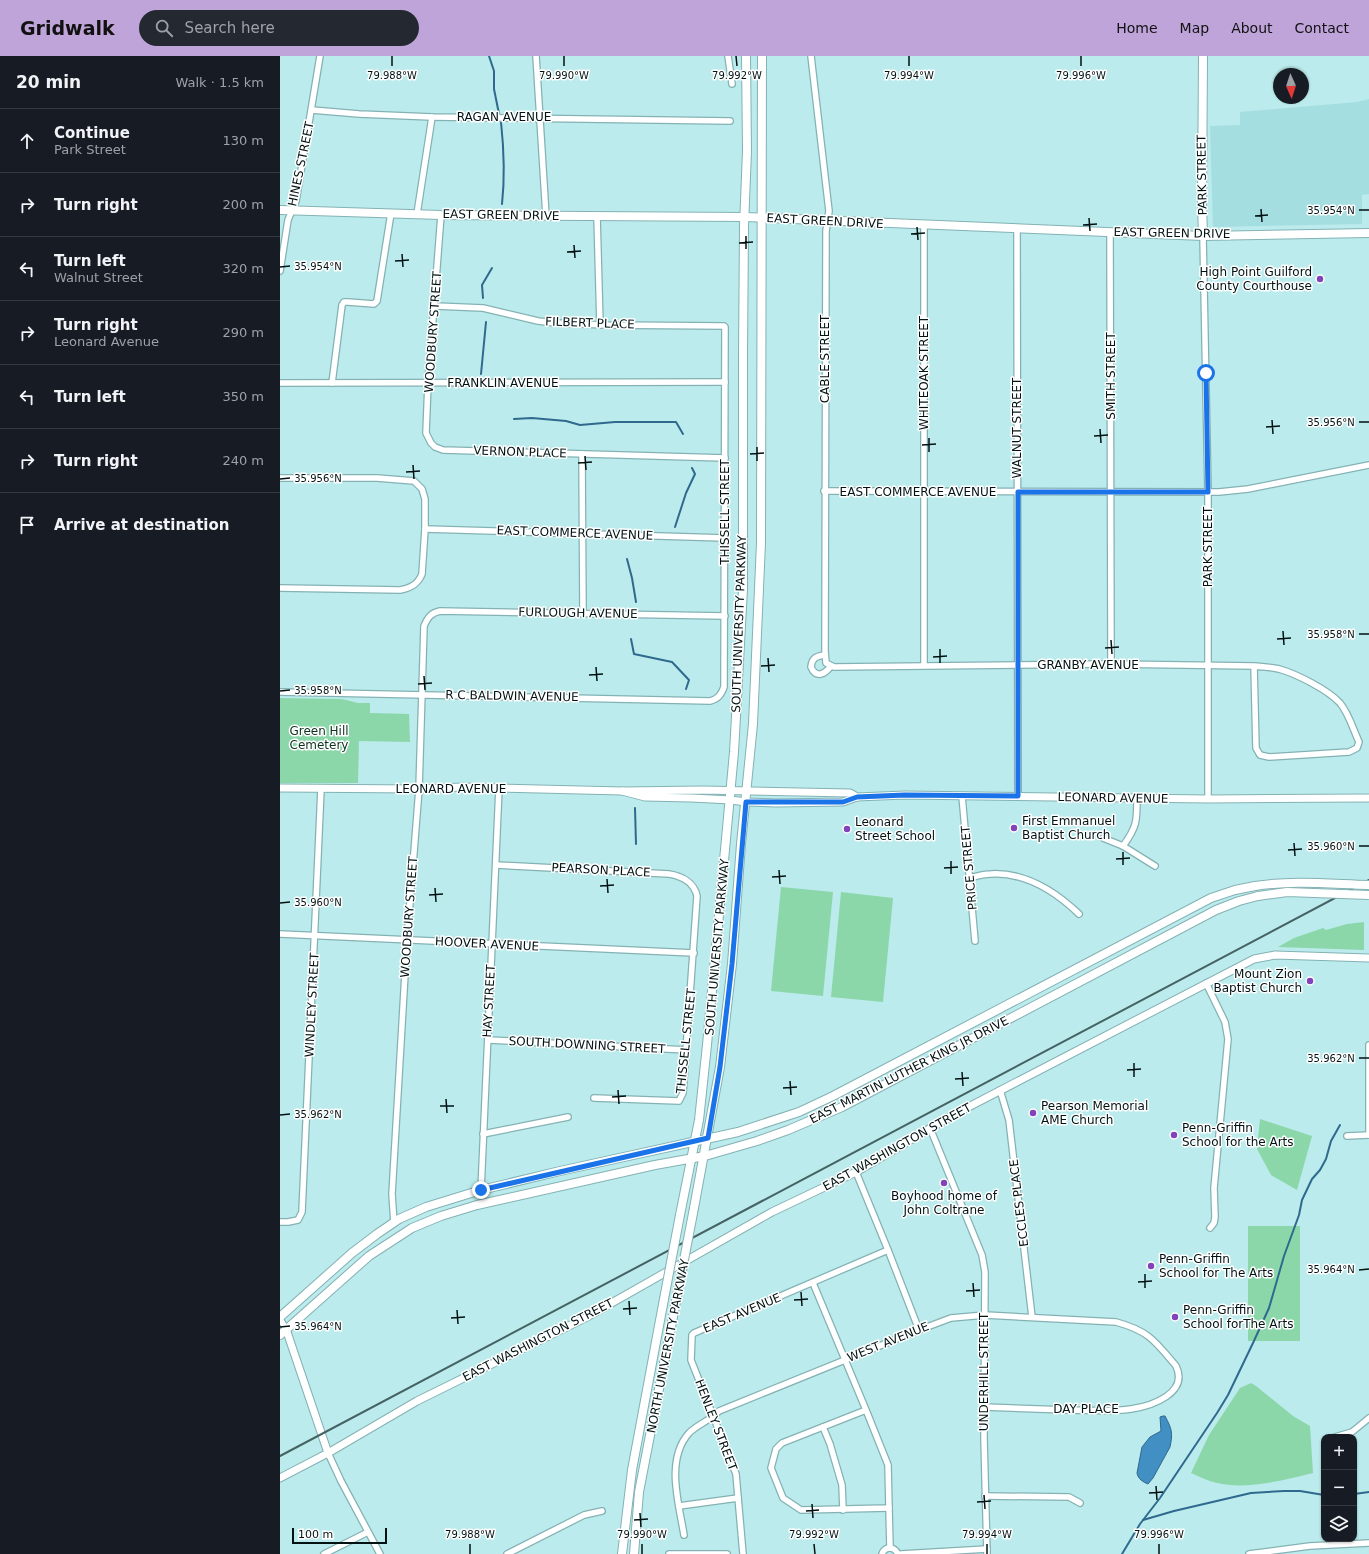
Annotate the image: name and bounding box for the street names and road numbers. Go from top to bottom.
street label: RAGAN AVENUE [457,110,551,124]
street label: HINES STREET [285,120,317,208]
street label: PARK STREET [1194,134,1210,215]
street label: EAST GREEN DRIVE [442,207,560,223]
street label: EAST GREEN DRIVE [766,211,884,231]
street label: EAST GREEN DRIVE [1113,225,1231,241]
street label: WOODBURY STREET [422,270,444,393]
street label: FILBERT PLACE [545,314,635,332]
street label: CABLE STREET [818,314,832,403]
street label: WHITEOAK STREET [917,315,931,430]
street label: SMITH STREET [1104,332,1118,420]
street label: FRANKLIN AVENUE [447,376,559,390]
street label: WALNUT STREET [1010,377,1024,478]
street label: VERNON PLACE [473,443,567,461]
street label: THISSELL STREET [718,459,732,566]
street label: EAST COMMERCE AVENUE [840,485,996,499]
street label: PARK STREET [1201,506,1215,587]
street label: EAST COMMERCE AVENUE [496,523,654,543]
street label: SOUTH UNIVERSITY PARKWAY [729,534,749,713]
street label: FURLOUGH AVENUE [518,605,638,621]
street label: GRANBY AVENUE [1037,658,1139,672]
street label: R C BALDWIN AVENUE [445,688,579,704]
street label: LEONARD AVENUE [396,782,506,796]
street label: LEONARD AVENUE [1057,790,1169,806]
street label: PRICE STREET [958,825,980,911]
street label: WOODBURY STREET [398,855,420,978]
street label: SOUTH UNIVERSITY PARKWAY [702,857,732,1036]
street label: PEARSON PLACE [551,860,651,880]
street label: HOOVER AVENUE [435,934,539,954]
street label: WINDLEY STREET [302,952,322,1058]
street label: HAY STREET [480,963,498,1038]
street label: THISSELL STREET [673,987,699,1095]
street label: EAST MARTIN LUTHER KING JR DRIVE [807,1014,1011,1126]
street label: SOUTH DOWNING STREET [508,1034,666,1056]
street label: EAST WASHINGTON STREET [820,1100,974,1194]
street label: ECCLES PLACE [1007,1158,1031,1248]
street label: NORTH UNIVERSITY PARKWAY [644,1257,692,1434]
street label: EAST AVENUE [701,1290,783,1336]
street label: EAST WASHINGTON STREET [460,1295,616,1384]
street label: UNDERHILL STREET [977,1312,991,1431]
street label: WEST AVENUE [845,1319,931,1365]
street label: HENLEY STREET [692,1377,740,1473]
street label: DAY PLACE [1053,1402,1119,1416]

